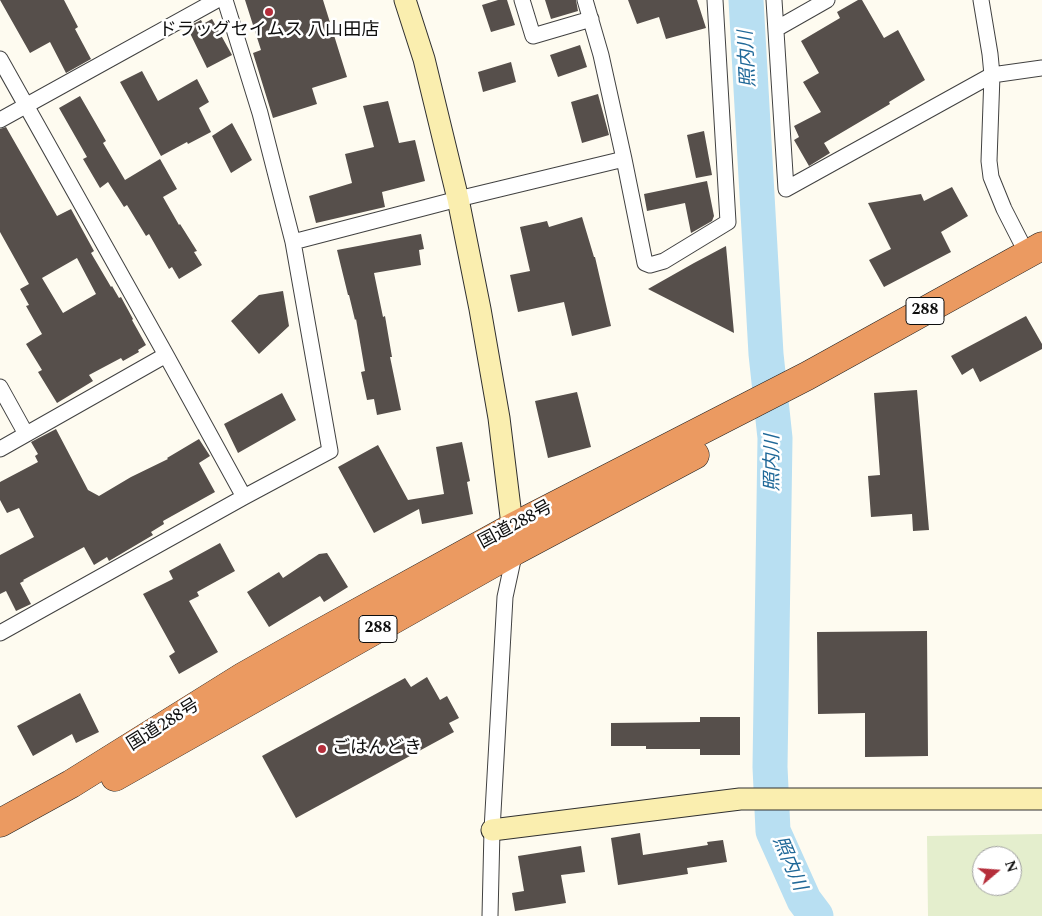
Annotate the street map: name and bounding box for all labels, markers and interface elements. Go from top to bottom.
marker: ドラッグセイムス 八山田店 [263,6,275,18]
place label: ドラッグセイムス 八山田店 [159,20,379,42]
water label: 照内川 [736,30,762,88]
road number: 288 [906,298,944,324]
water label: 照内川 [763,435,785,491]
street label: 国道288号 [475,497,557,555]
road number: 288 [359,616,397,642]
street label: 国道288号 [124,695,204,757]
place label: ごはんどき [332,738,422,760]
marker: ごはんどき [316,743,328,755]
water label: 照内川 [766,833,810,895]
north arrow [972,846,1022,896]
text: N [999,858,1023,875]

